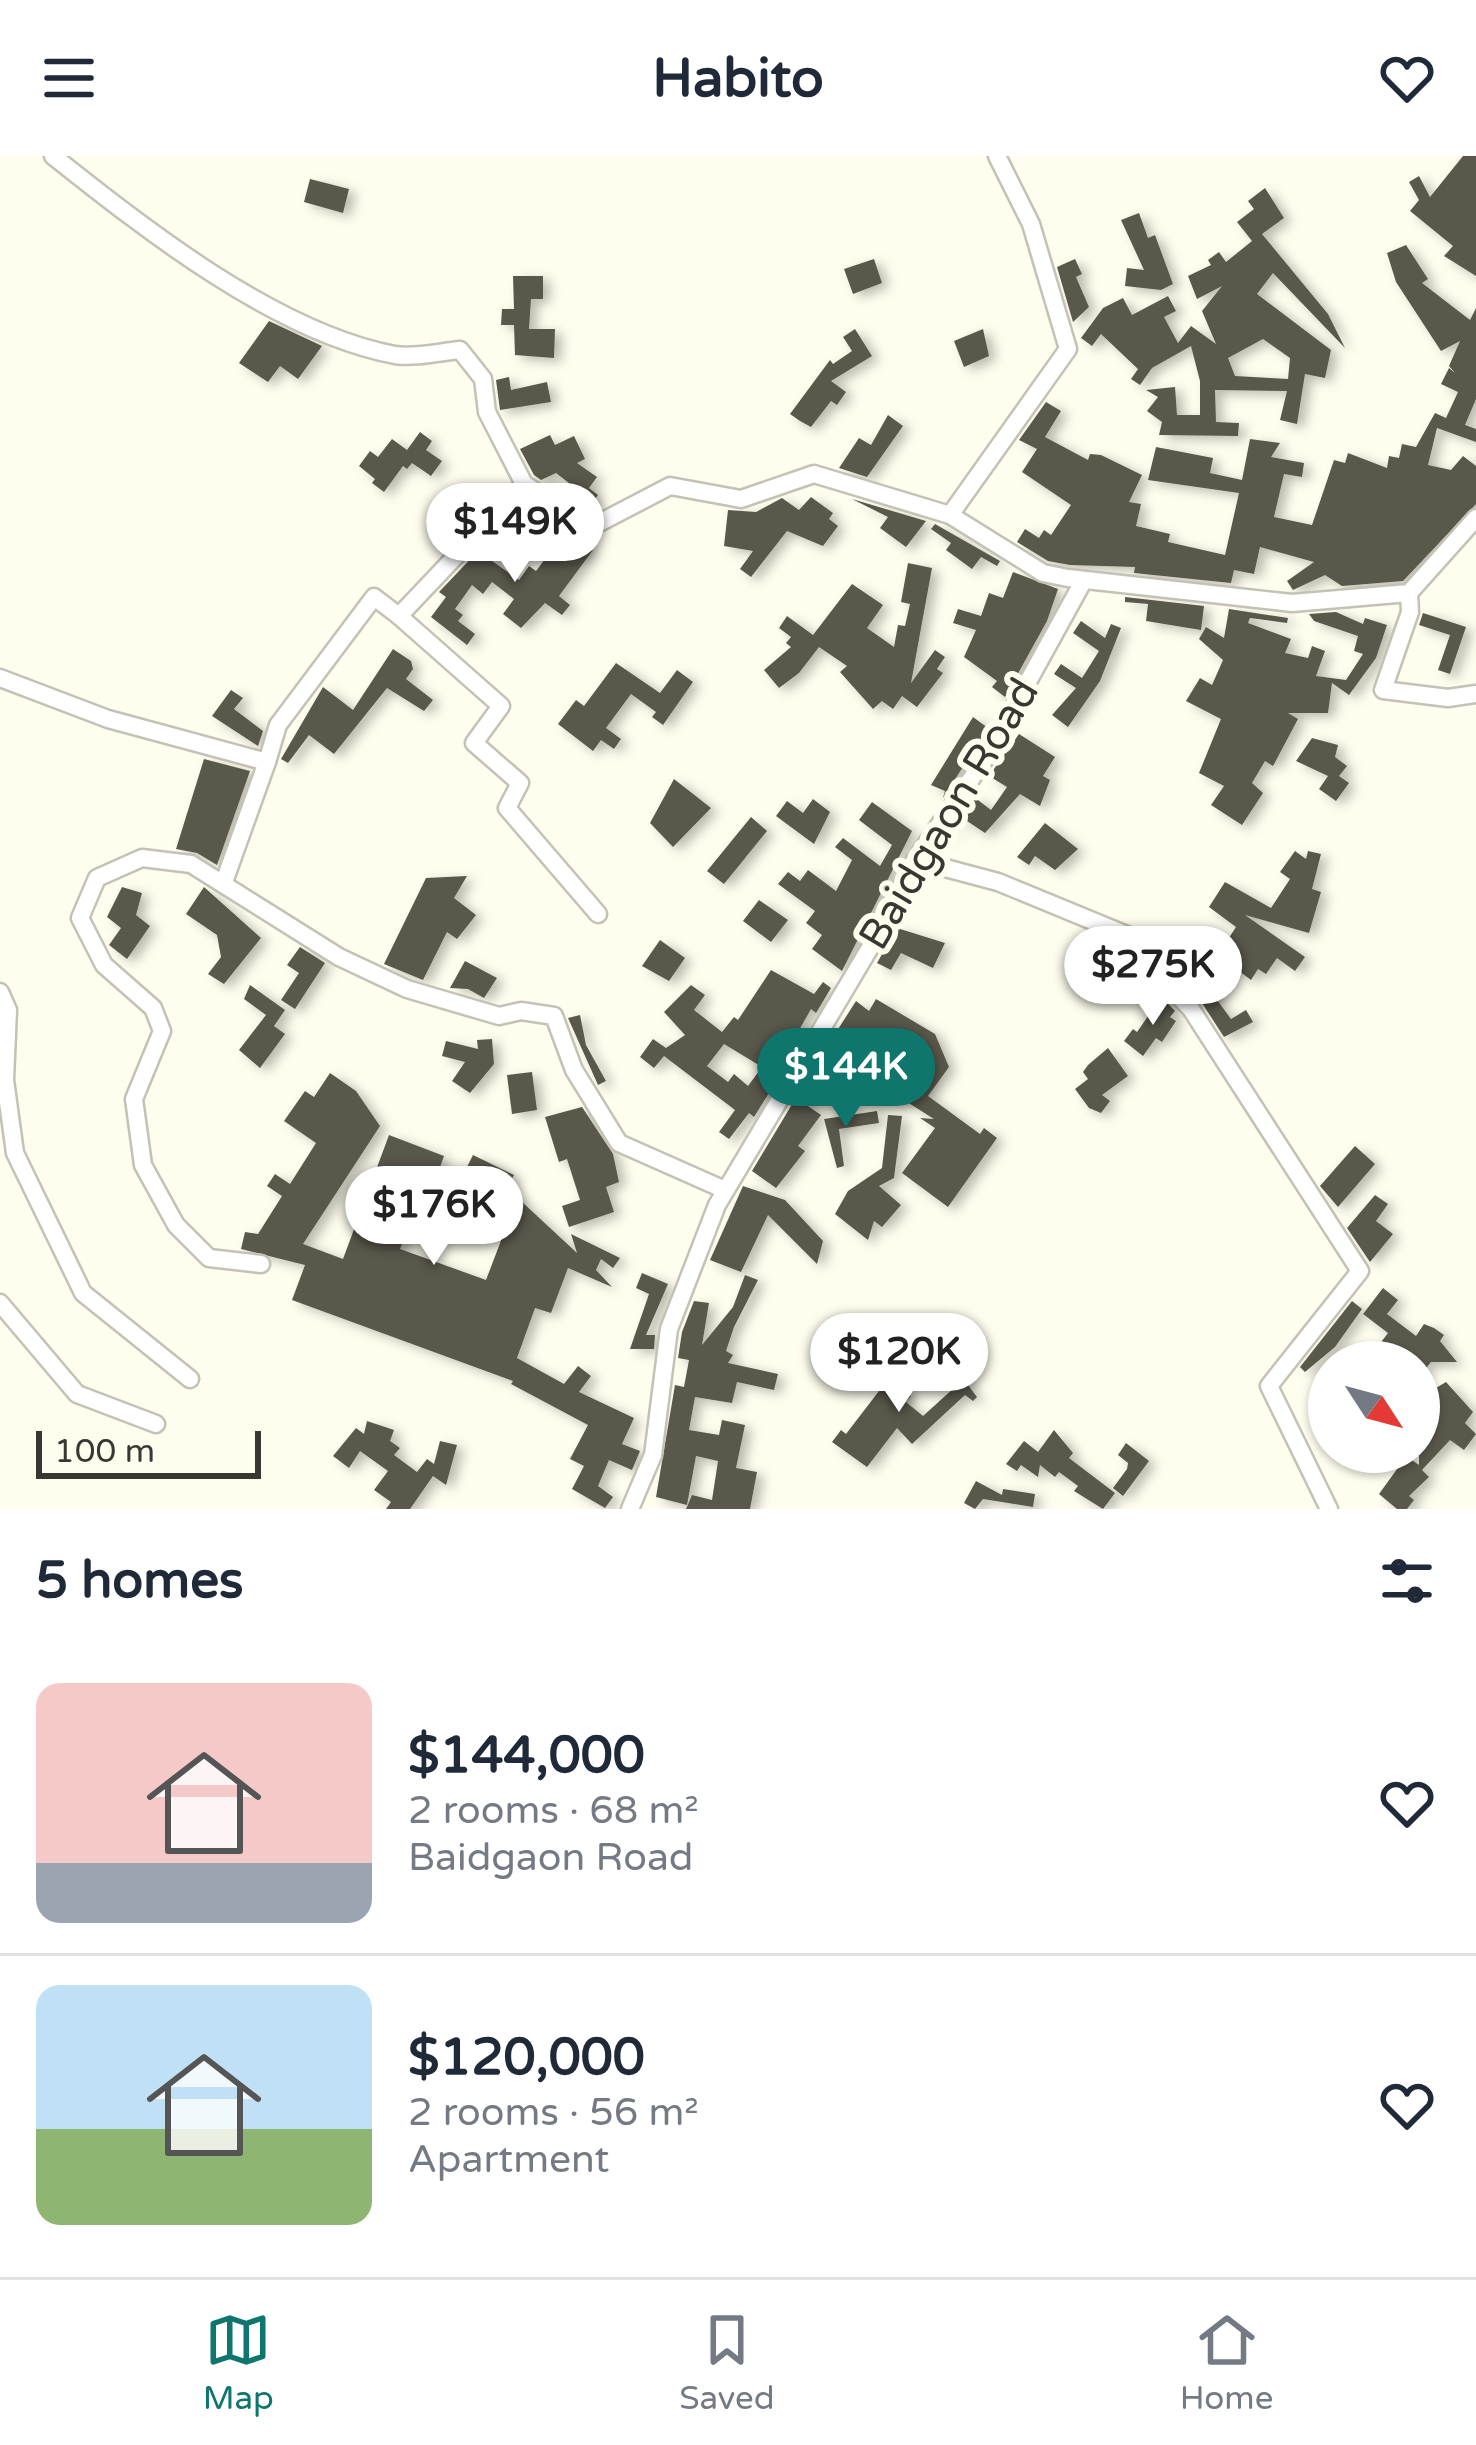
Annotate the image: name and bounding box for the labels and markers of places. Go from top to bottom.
pin: $149K [431,483,599,585]
pin: $275K [1069,926,1237,1028]
pin: $144K [762,1028,930,1130]
pin: $176K [350,1166,518,1268]
pin: $120K [815,1313,983,1415]

